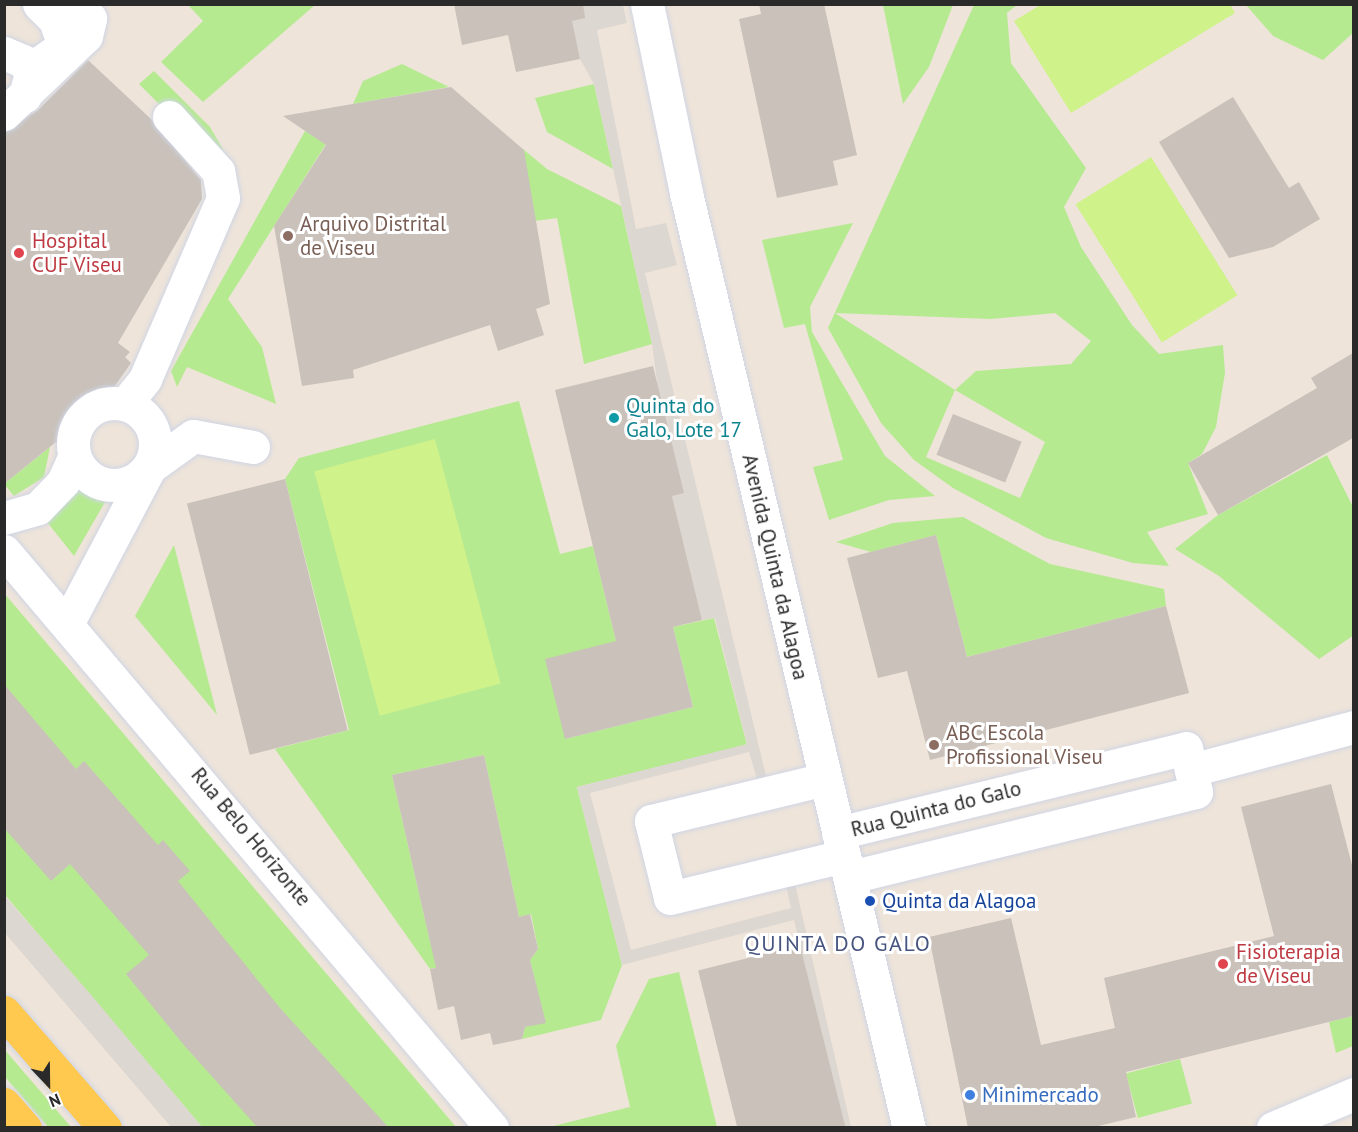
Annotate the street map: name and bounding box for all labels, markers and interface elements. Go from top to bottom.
place label: Arquivo Distrital de Viseu [300,211,446,261]
place label: Hospital CUF Viseu [32,228,123,278]
marker: Arquivo Distrital de Viseu [281,229,295,243]
marker: Hospital CUF Viseu [10,244,28,262]
place label: Quinta do Galo, Lote 17 [626,393,744,443]
marker: Quinta do Galo, Lote 17 [607,411,621,425]
street label: Avenida Quinta da Alagoa [737,451,813,683]
place label: ABC Escola Profissional Viseu [946,720,1103,770]
marker: ABC Escola Profissional Viseu [927,738,941,752]
street label: Rua Belo Horizonte [186,763,316,911]
street label: Rua Quinta do Galo [848,776,1024,842]
place label: Quinta da Alagoa [882,888,1037,914]
marker: Quinta da Alagoa [863,894,877,908]
district label: QUINTA DO GALO [744,931,932,957]
place label: Fisioterapia de Viseu [1236,939,1341,989]
marker: Fisioterapia de Viseu [1214,955,1232,973]
north arrow [18,1054,78,1114]
place label: Minimercado [982,1082,1099,1108]
marker: Minimercado [963,1088,977,1102]
text: N [46,1089,63,1112]

